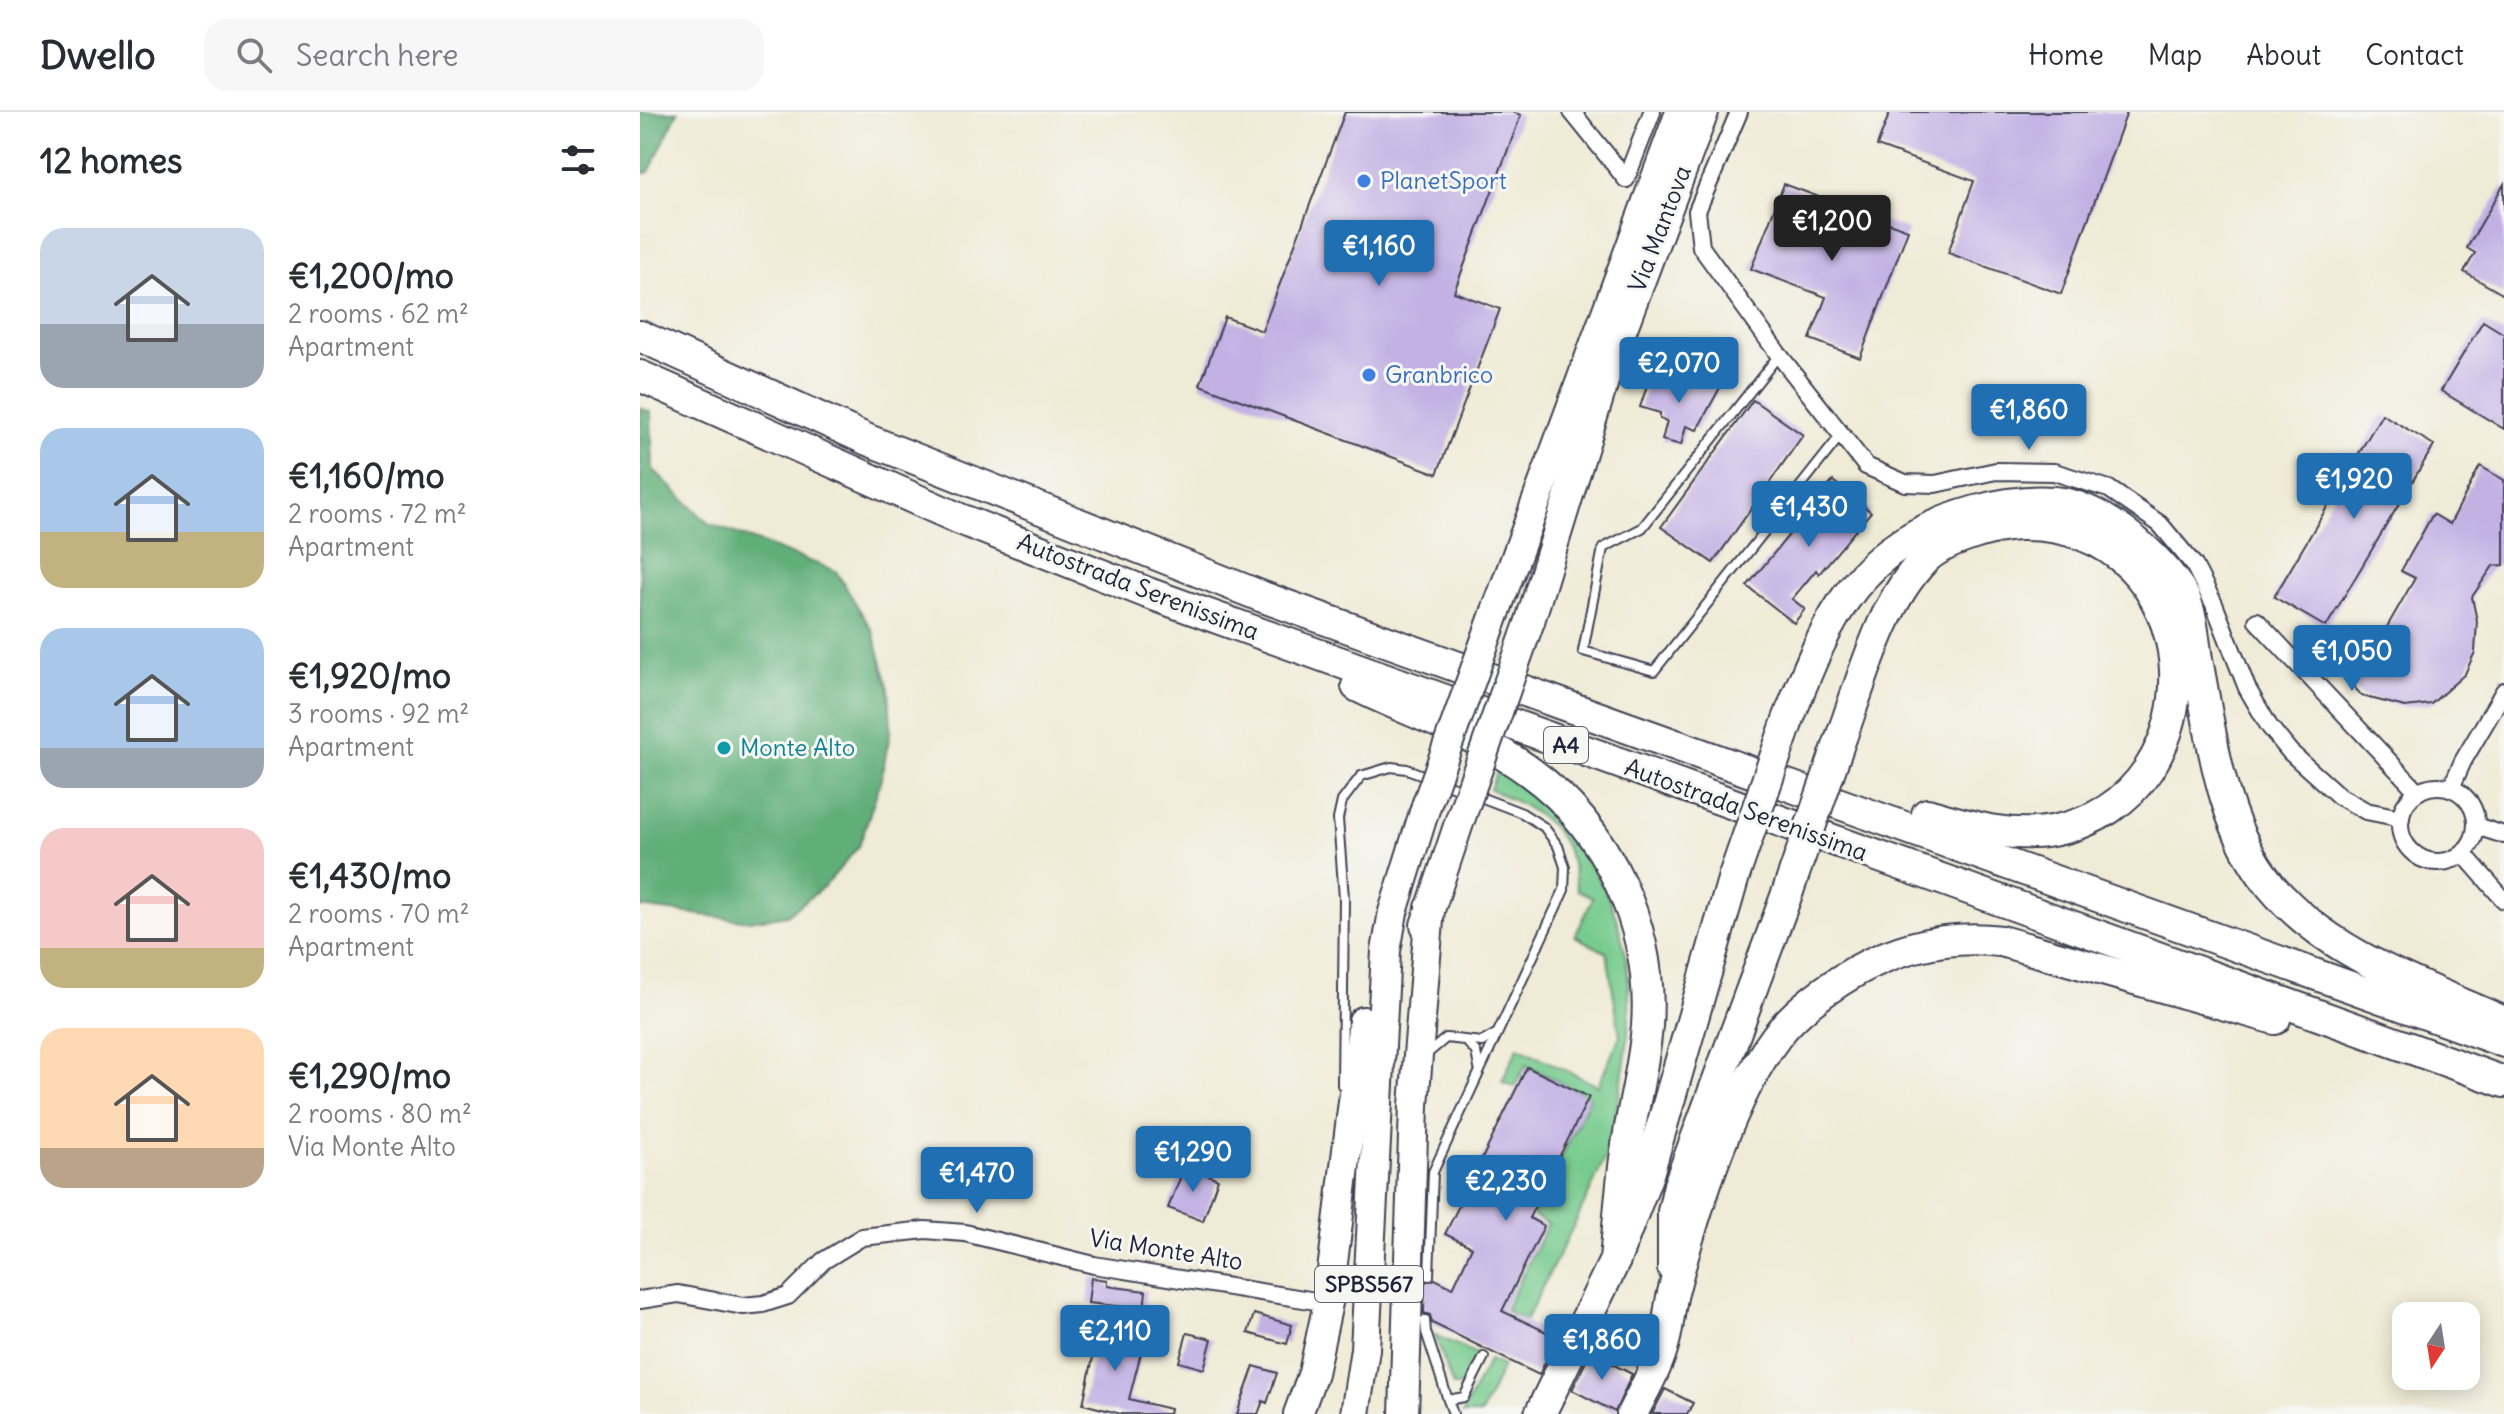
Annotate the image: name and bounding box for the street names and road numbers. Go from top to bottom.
street label: Via Mantova [1621,161,1697,296]
street label: Autostrada Serenissima [1013,526,1263,646]
road number: A4 [1544,727,1588,763]
street label: Autostrada Serenissima [1621,751,1872,867]
street label: Via Monte Alto [1087,1222,1245,1276]
road number: SPBS567 [1315,1266,1423,1302]

